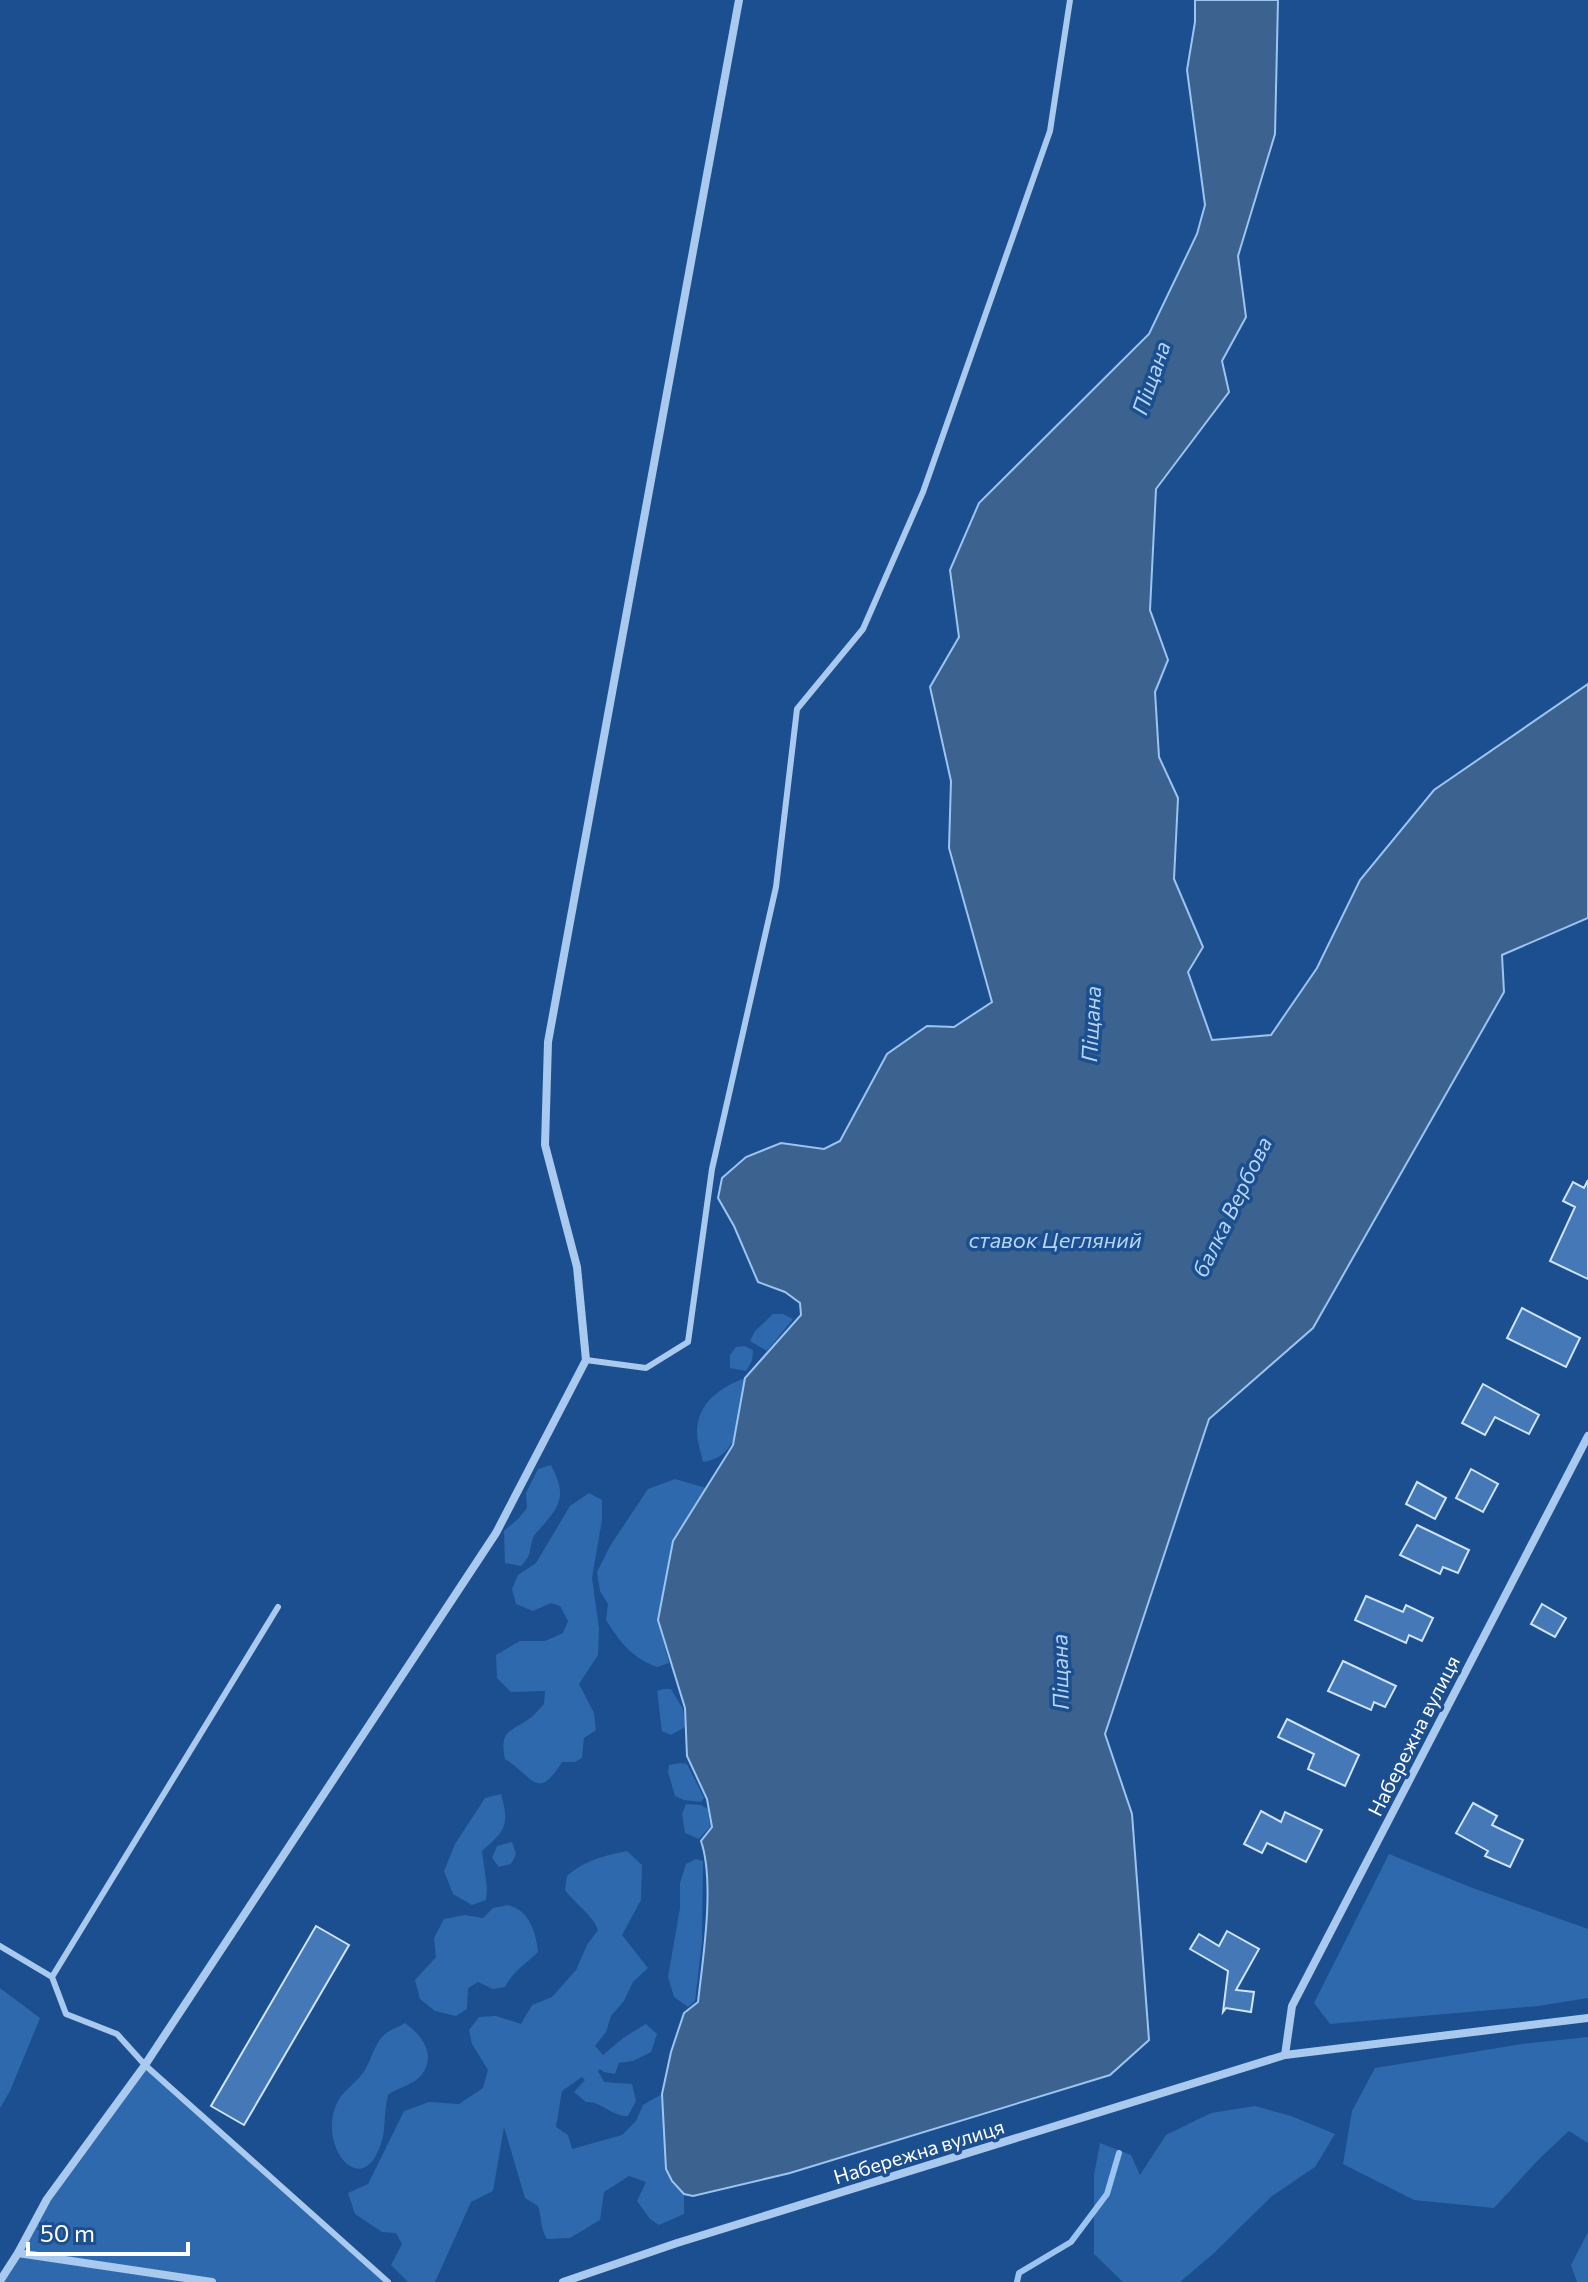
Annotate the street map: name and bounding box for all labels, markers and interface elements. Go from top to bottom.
water label: Піщана [1125,337,1176,418]
water label: Піщана [1075,985,1106,1063]
water label: балка Вербова [1186,1132,1277,1281]
water label: ставок Цегляний [968,1226,1142,1253]
water label: Піщана [1045,1634,1074,1710]
street label: Набережна вулиця [1362,1651,1464,1820]
street label: Набережна вулиця [830,2114,1007,2188]
scale bar [28,2206,188,2256]
text: 50 m [40,2218,95,2247]

